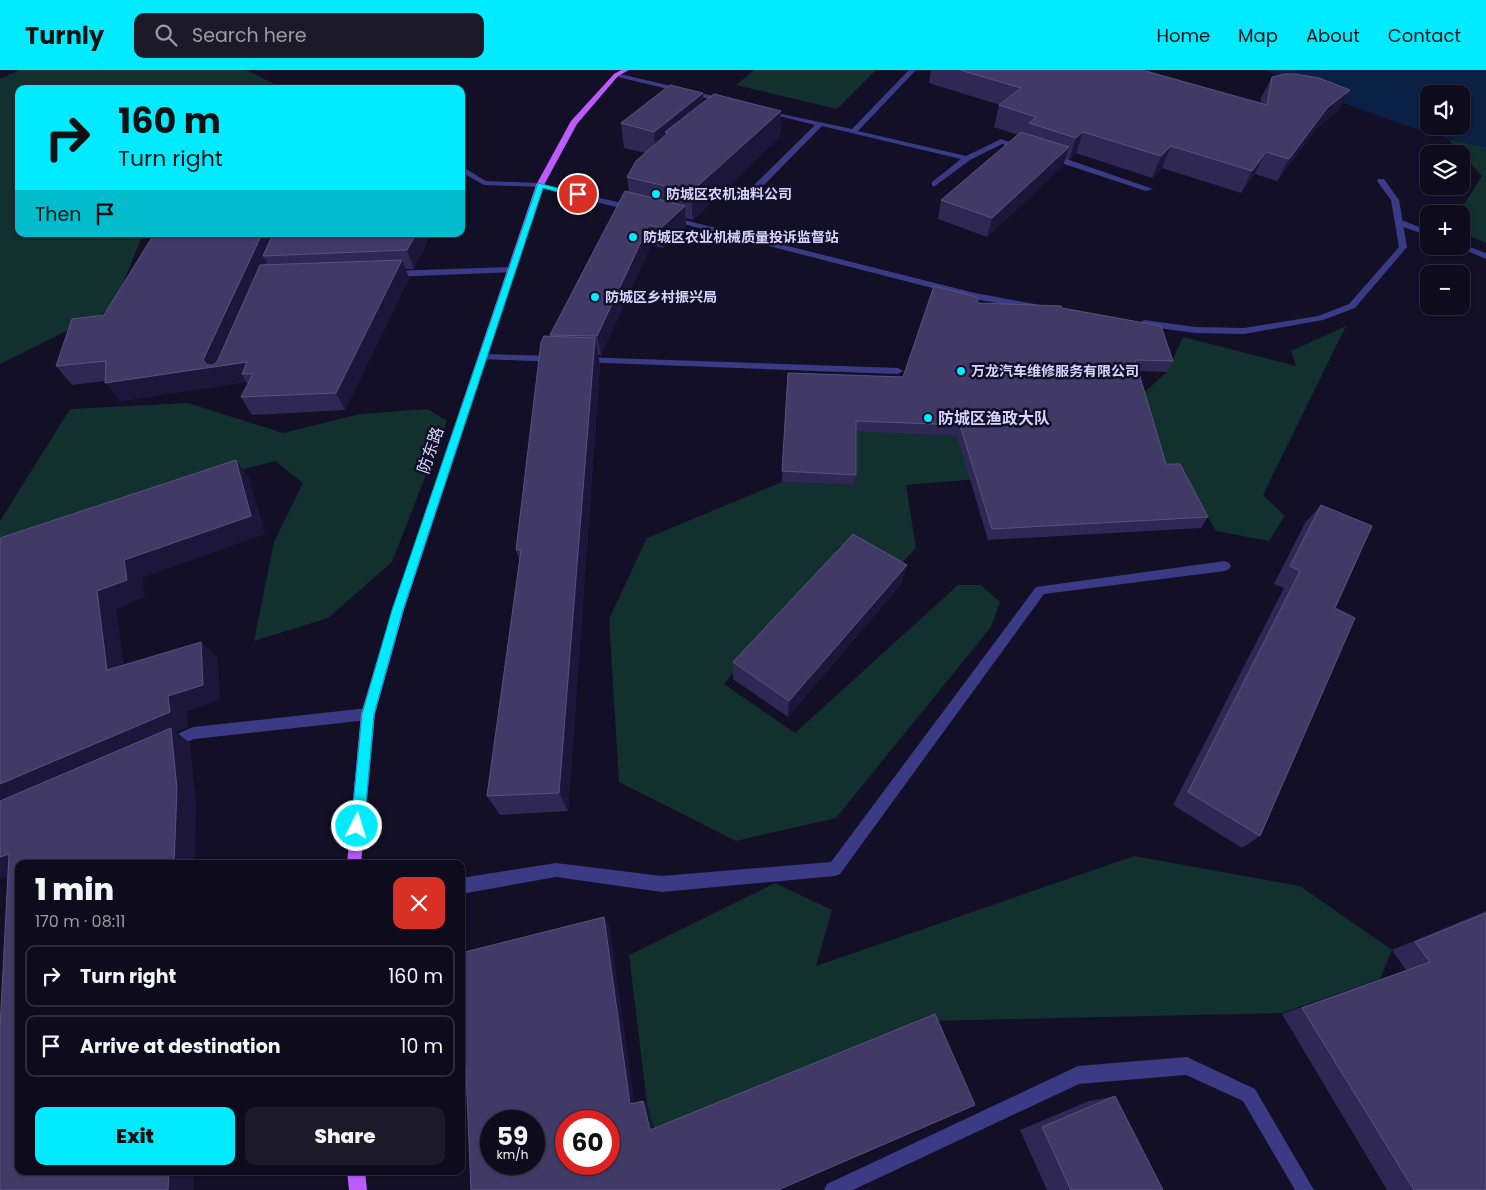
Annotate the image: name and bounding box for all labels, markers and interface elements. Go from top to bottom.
search box [134,13,484,58]
text: Turnly [25,19,104,52]
icon: search [152,21,180,49]
text: Search here [192,22,307,49]
text: Home [1156,23,1210,48]
text: Map [1238,23,1278,48]
text: About [1306,23,1360,48]
text: Contact [1388,23,1461,48]
map controls [1420,85,1470,315]
button: sound [1420,85,1470,135]
text: 160 m [118,96,221,145]
icon: right [35,105,100,170]
text: Turn right [118,143,223,174]
button: layers [1420,145,1470,195]
pin [557,173,599,215]
icon: arrive [564,180,592,208]
place label: 防城区农机油料公司 [666,184,792,204]
marker: 防城区农机油料公司 [650,188,662,200]
icon: arrive [91,200,119,228]
text: Then [35,201,81,228]
button: + [1420,205,1470,255]
place label: 防城区农业机械质量投诉监督站 [643,227,839,247]
marker: 防城区农业机械质量投诉监督站 [627,231,639,243]
button: − [1420,265,1470,315]
place label: 防城区乡村振兴局 [605,287,717,307]
marker: 防城区乡村振兴局 [589,291,601,303]
place label: 万龙汽车维修服务有限公司 [971,361,1139,381]
marker: 万龙汽车维修服务有限公司 [955,365,967,377]
place label: 防城区渔政大队 [938,407,1050,430]
marker: 防城区渔政大队 [922,412,934,424]
street label: 防东路 [412,424,449,477]
position arrow [330,799,382,851]
text: 1 min [35,868,114,911]
button: close [393,877,445,929]
text: 170 m · 08:11 [35,910,125,933]
icon: right [37,962,65,990]
text: Turn right [80,963,176,990]
text: 160 m [388,963,443,990]
icon: arrive [37,1032,65,1060]
text: Arrive at destination [80,1033,281,1060]
text: 10 m [400,1033,443,1060]
button: Exit [35,1107,235,1165]
button: Share [245,1107,445,1165]
speed limit sign: 60 [555,1110,620,1175]
text: 59 [497,1119,528,1154]
text: km/h [497,1146,528,1163]

